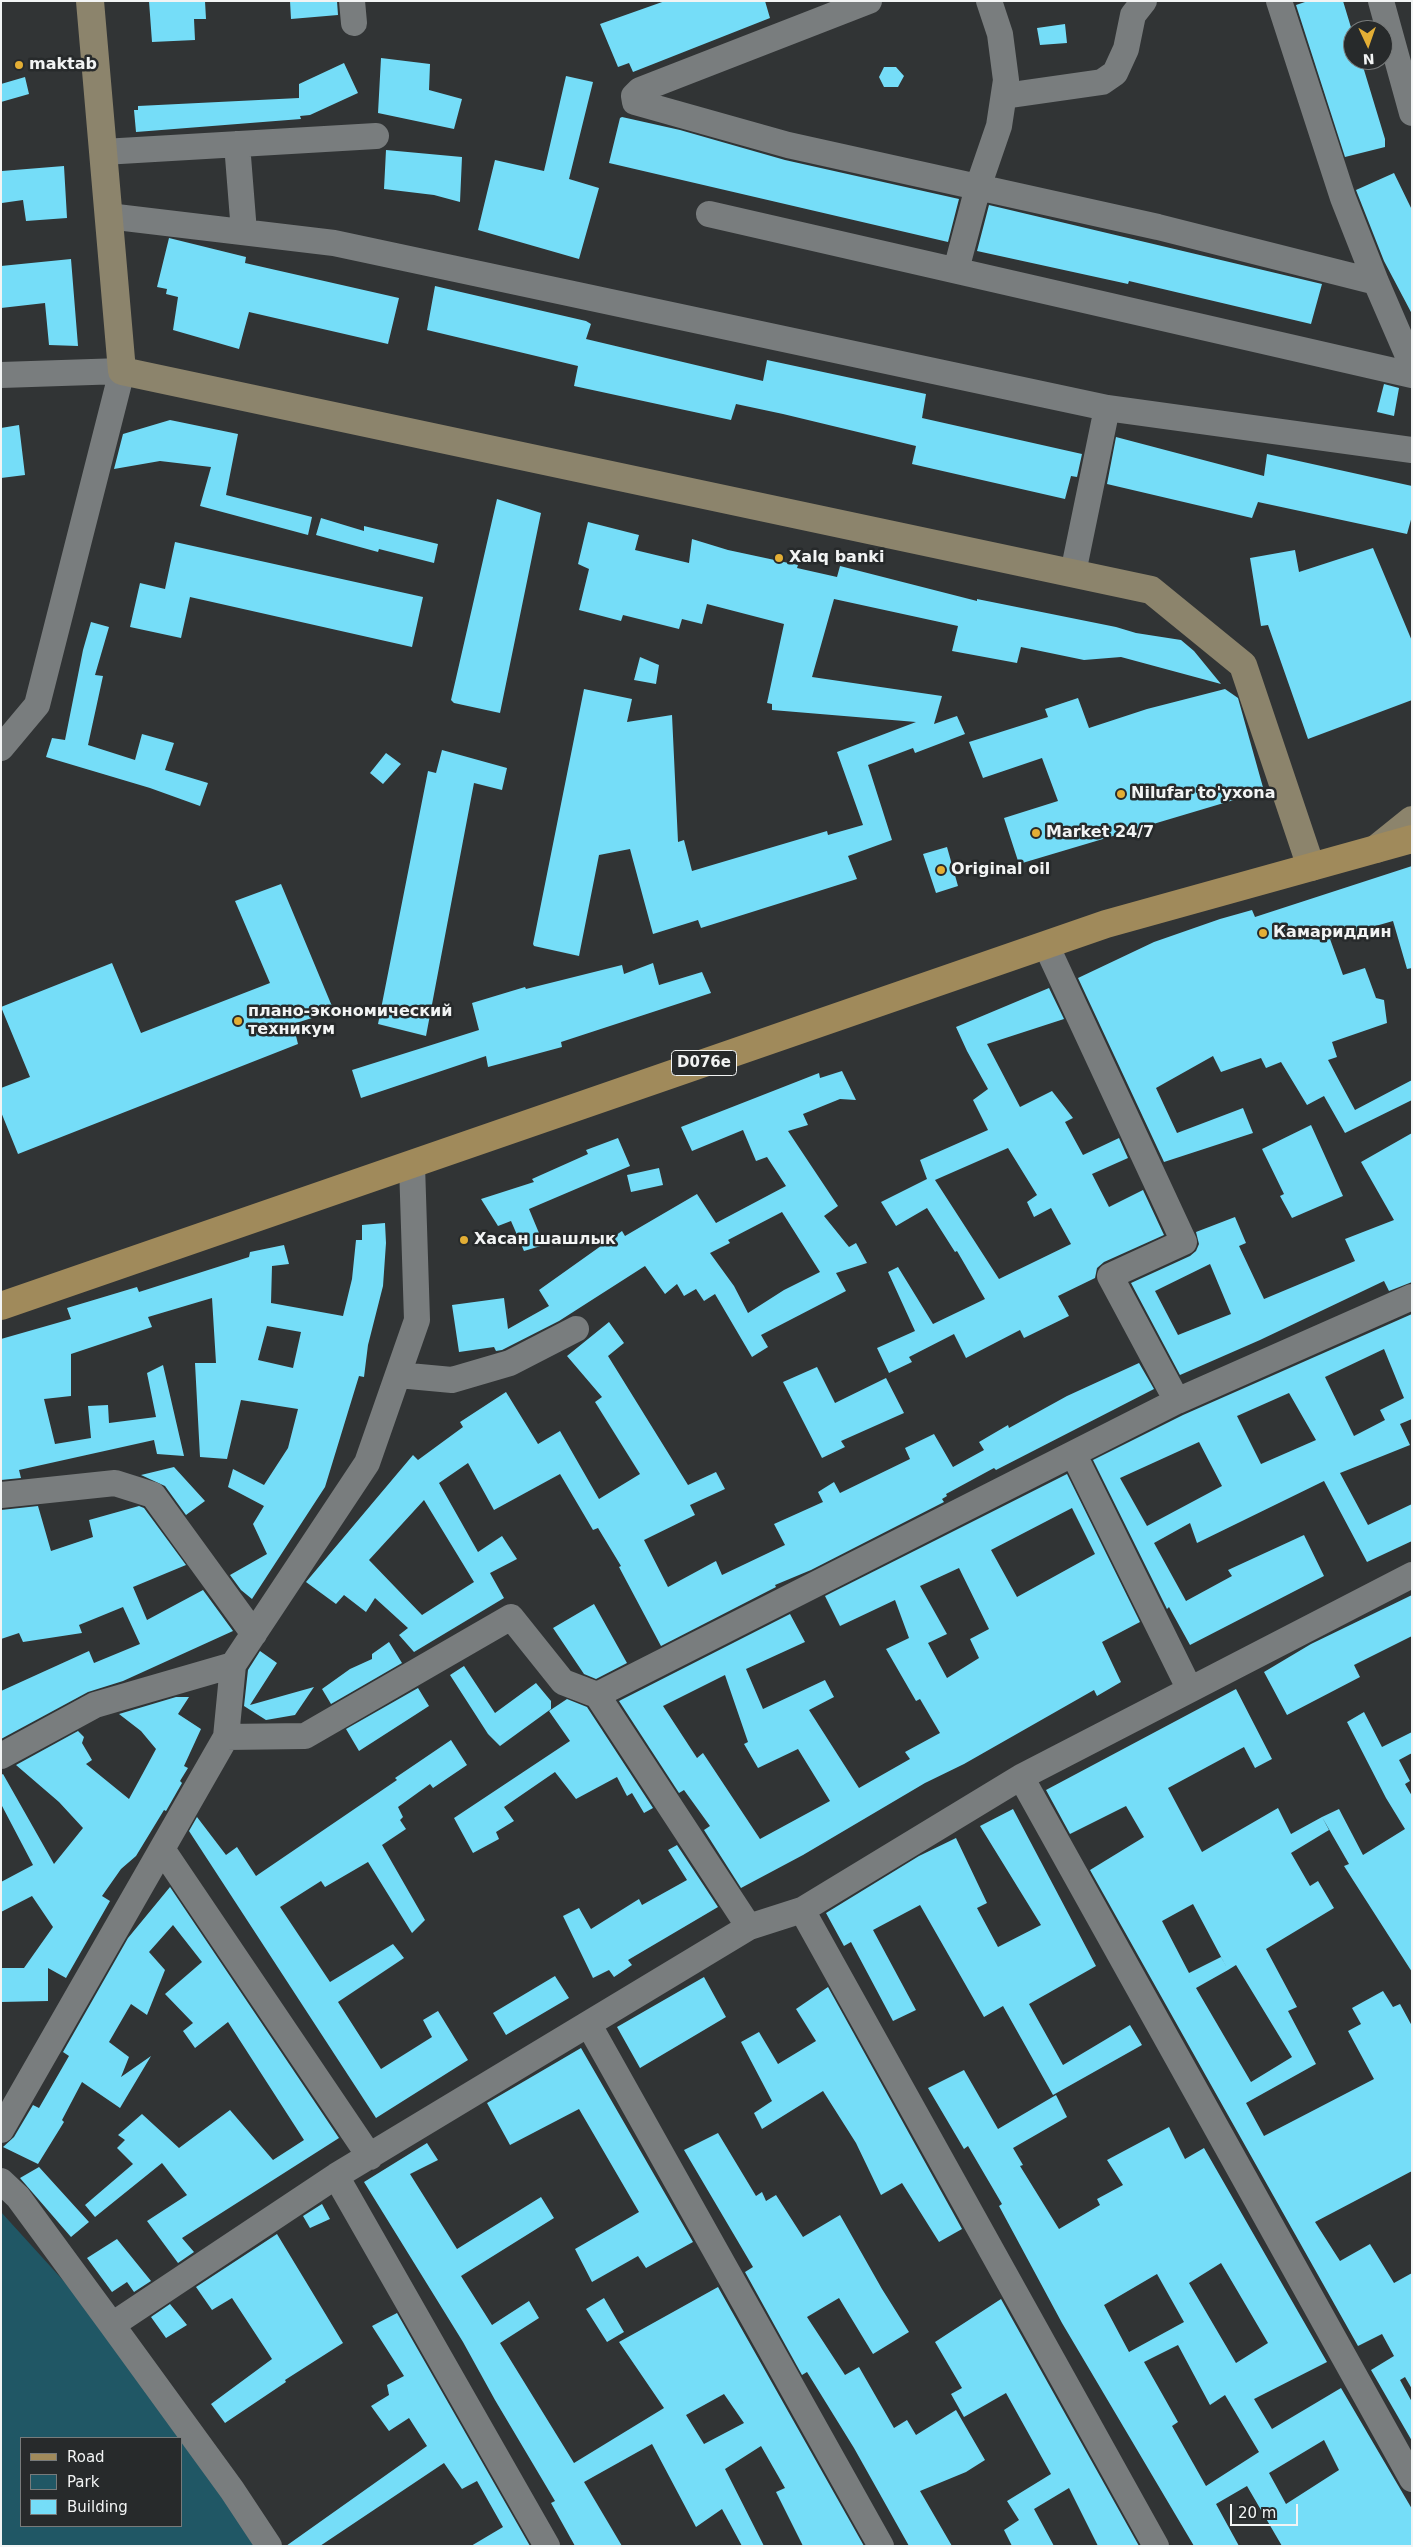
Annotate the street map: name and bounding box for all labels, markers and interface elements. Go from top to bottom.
north arrow [1343,20,1393,70]
text: N [1362,51,1375,67]
place label: maktab [29,55,97,75]
marker: maktab [13,59,25,71]
place label: Xalq banki [789,548,884,568]
marker: Xalq banki [773,552,785,564]
place label: Nilufar to'yxona [1131,784,1275,804]
marker: Nilufar to'yxona [1115,788,1127,800]
place label: Market 24/7 [1046,823,1154,843]
marker: Market 24/7 [1030,827,1042,839]
place label: Original oil [951,860,1050,880]
marker: Original oil [935,864,947,876]
place label: Камариддин [1273,923,1392,943]
marker: Камариддин [1257,927,1269,939]
place label: плано-экономический техникум [248,1002,453,1040]
marker: плано-экономический техникум [232,1015,244,1027]
road number: D076e [672,1050,736,1076]
place label: Хасан шашлык [474,1230,616,1250]
marker: Хасан шашлык [458,1234,470,1246]
legend [20,2437,182,2527]
text: Road [67,2448,105,2466]
text: Park [67,2473,99,2491]
scale bar [1233,2494,1300,2526]
text: Building [67,2498,128,2516]
text: 20 m [1238,2504,1276,2522]

